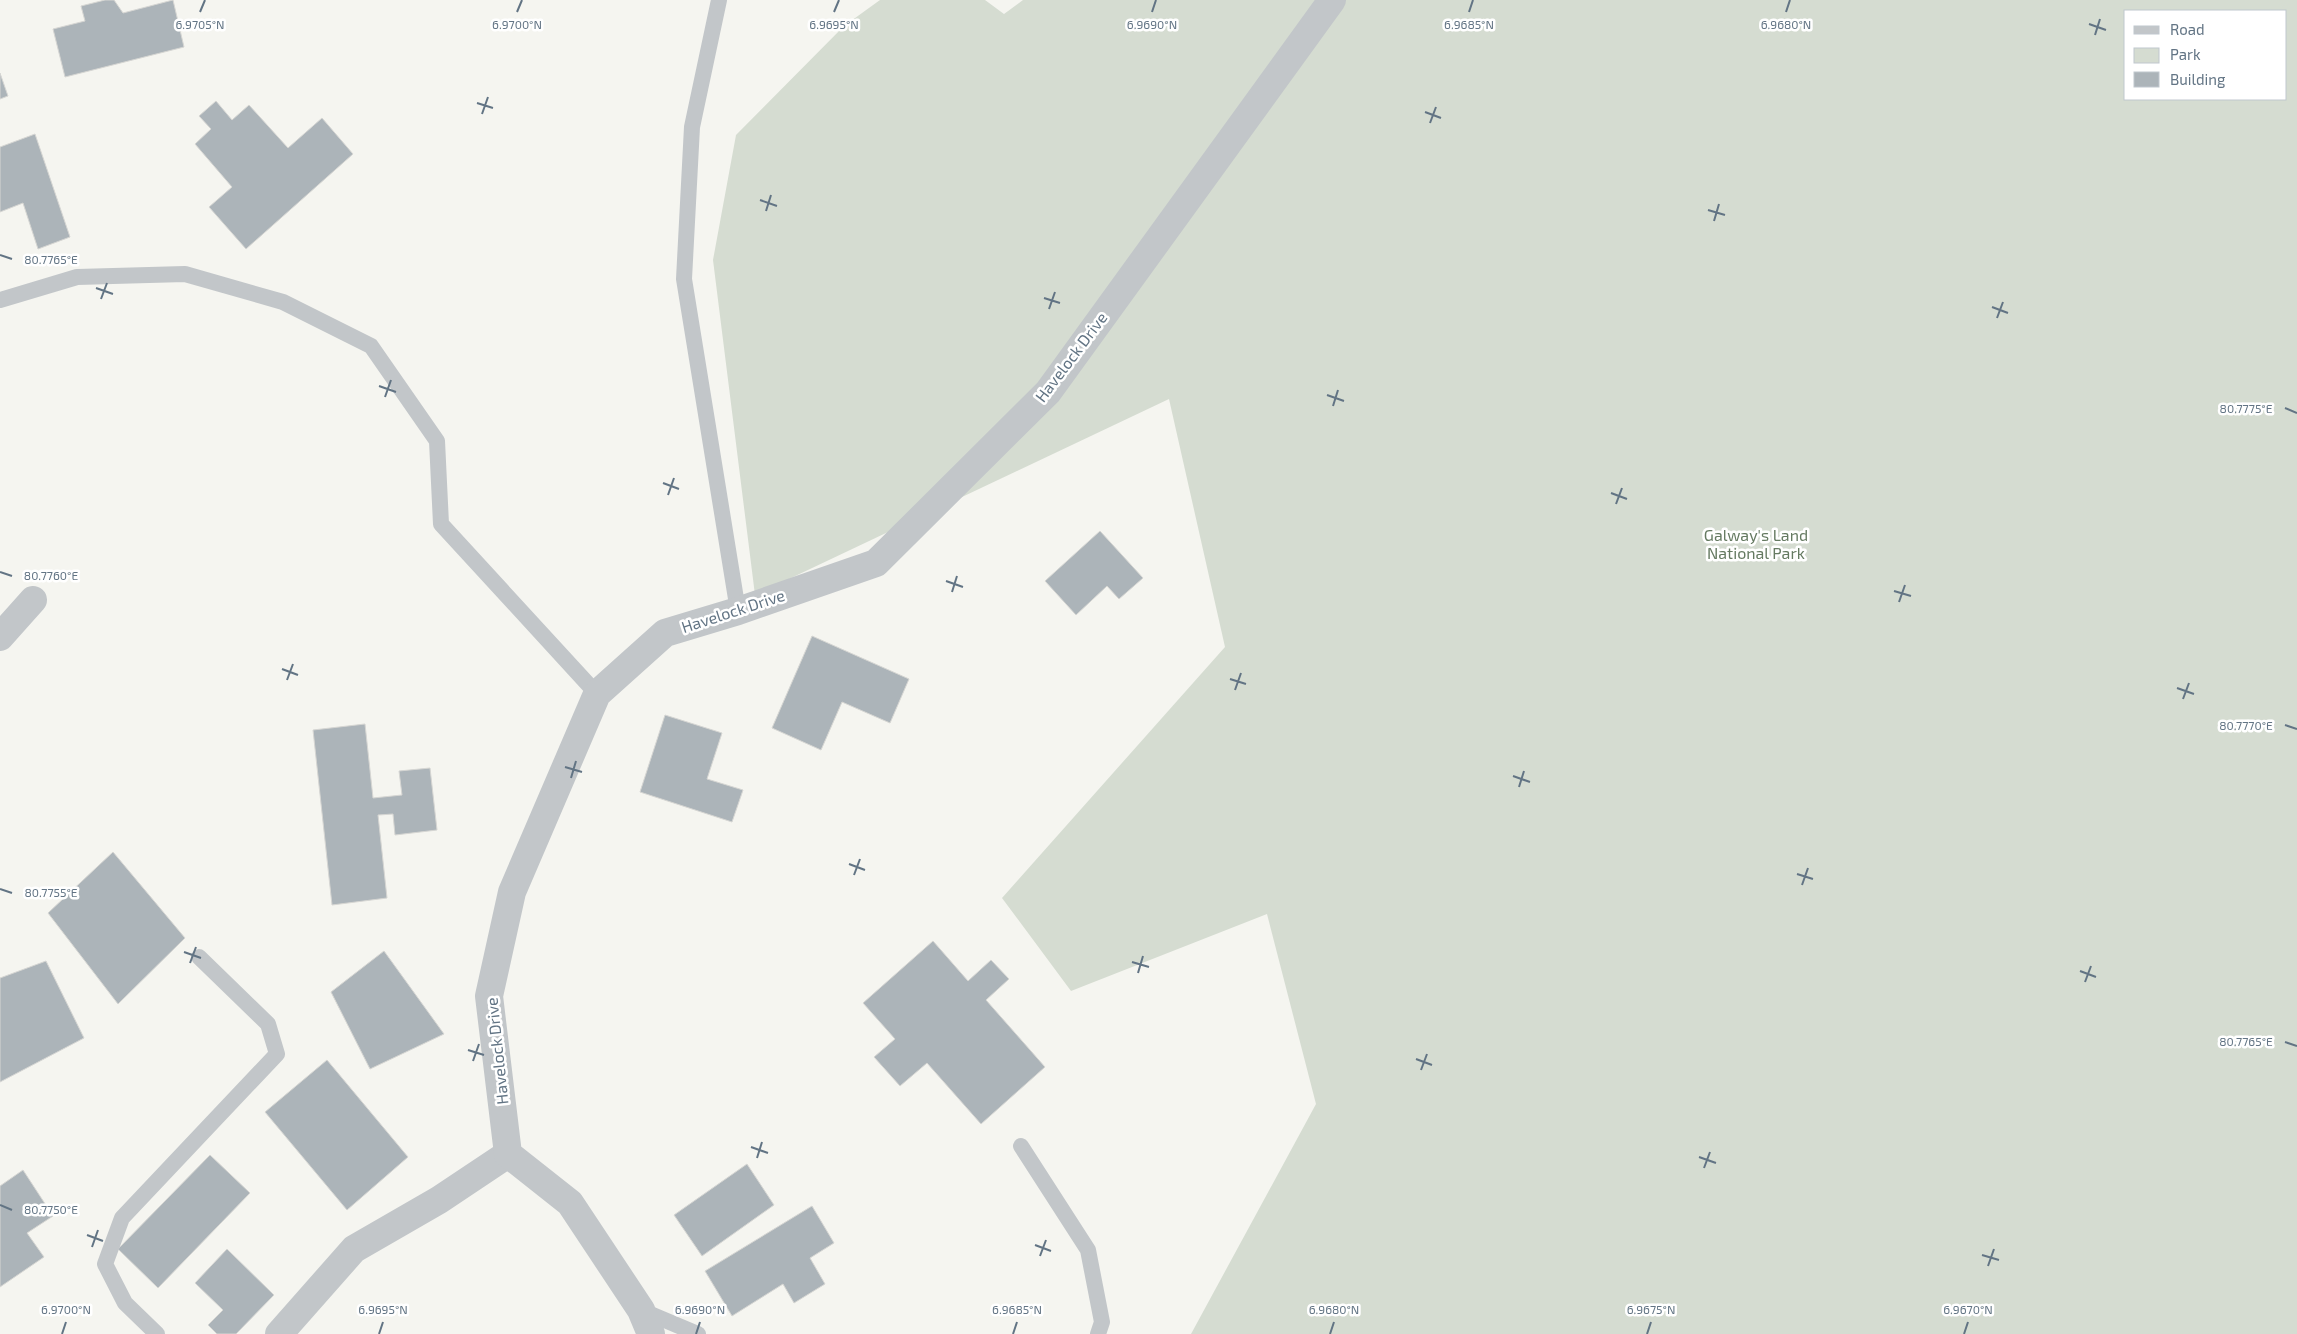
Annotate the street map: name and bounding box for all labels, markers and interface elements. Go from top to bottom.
legend [2124,10,2287,100]
text: 6.9705°N [175,17,225,31]
text: 6.9700°N [492,17,542,31]
text: 6.9695°N [809,17,859,31]
text: 6.9690°N [1127,17,1177,31]
text: 6.9685°N [1444,17,1494,31]
text: 6.9680°N [1761,17,1811,31]
text: Road [2170,20,2205,38]
text: Park [2170,45,2201,63]
text: Building [2170,70,2226,88]
text: 80.7765°E [24,252,78,266]
street label: Havelock Drive [1031,308,1111,405]
text: 80.7775°E [2220,401,2273,415]
park label: Galway's Land National Park [1704,525,1808,562]
text: 80.7760°E [24,568,78,582]
street label: Havelock Drive [679,585,787,636]
text: 80.7770°E [2219,718,2273,732]
text: 80.7755°E [24,885,78,899]
street label: Havelock Drive [481,997,512,1106]
text: 80.7765°E [2219,1034,2273,1048]
text: 80.7750°E [24,1202,78,1216]
text: 6.9700°N [41,1302,91,1316]
text: 6.9695°N [358,1302,408,1316]
text: 6.9690°N [675,1302,725,1316]
text: 6.9685°N [992,1302,1042,1316]
text: 6.9680°N [1309,1302,1359,1316]
text: 6.9675°N [1627,1302,1675,1316]
text: 6.9670°N [1943,1302,1993,1316]

